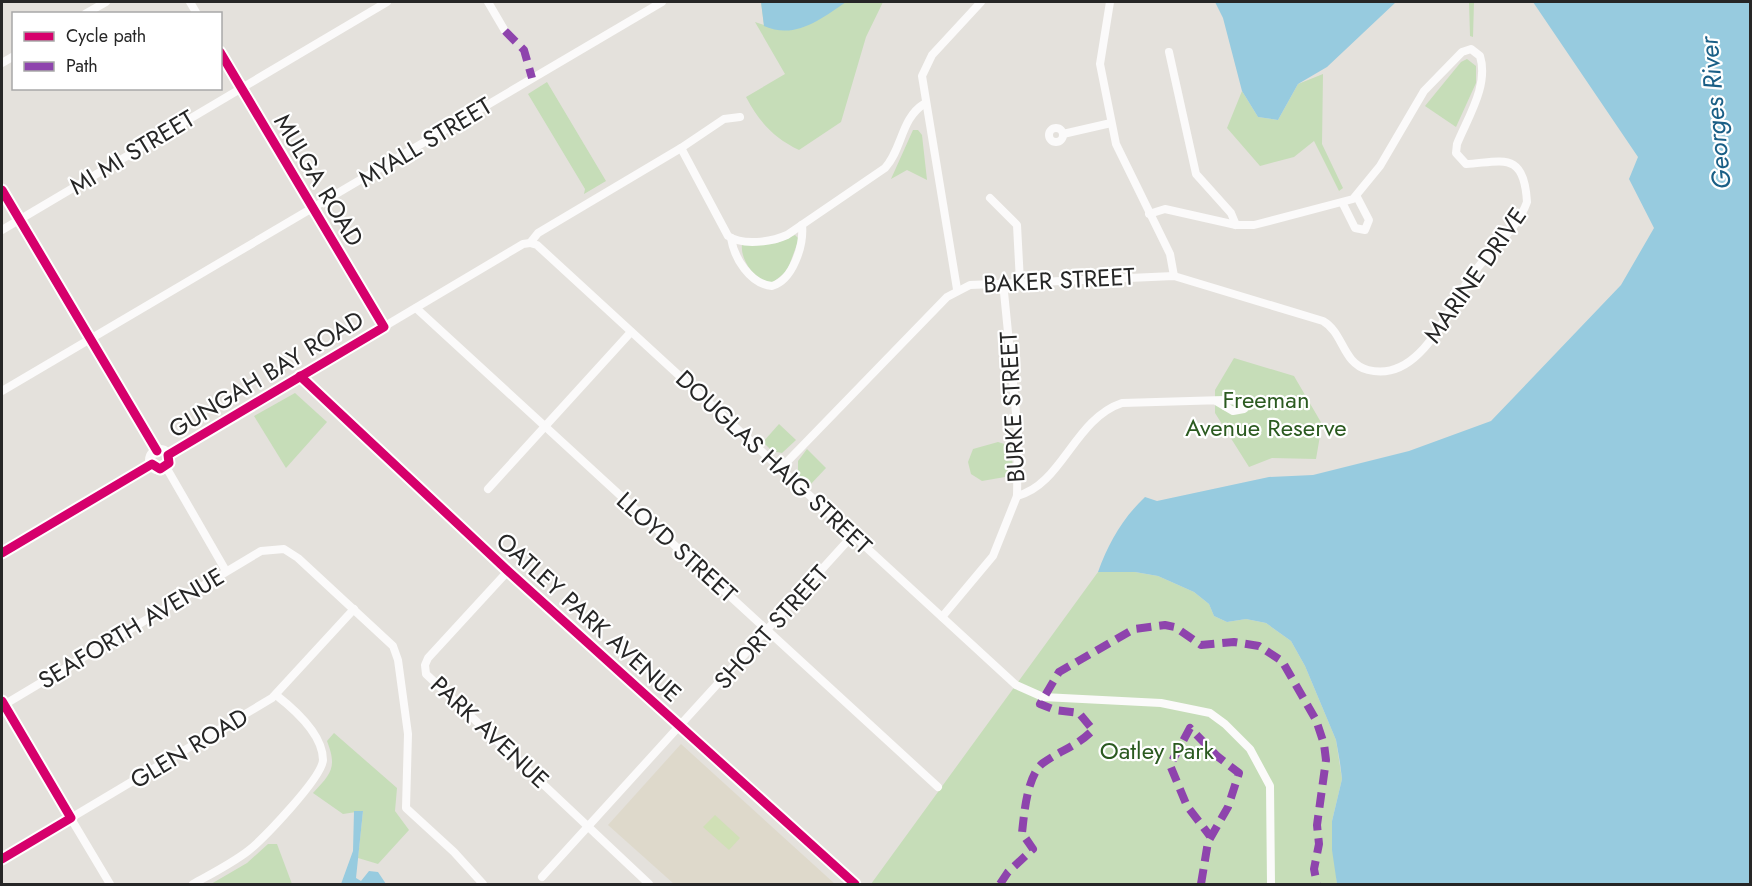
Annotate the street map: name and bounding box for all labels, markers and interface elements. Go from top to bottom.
legend [12,12,222,90]
text: Cycle path [66,23,146,49]
water label: Georges River [1689,34,1741,191]
text: Path [66,53,98,79]
street label: MYALL STREET [351,88,499,196]
street label: MI MI STREET [63,101,201,203]
street label: MULGA ROAD [266,107,372,253]
street label: MARINE DRIVE [1415,200,1535,350]
street label: BAKER STREET [982,259,1136,301]
street label: GUNGAH BAY ROAD [162,302,370,446]
street label: BURKE STREET [991,331,1033,483]
street label: DOUGLAS HAIG STREET [668,362,880,562]
park label: Freeman Avenue Reserve [1185,382,1347,445]
street label: LLOYD STREET [609,483,745,611]
street label: OATLEY PARK AVENUE [488,524,690,710]
street label: SHORT STREET [706,557,836,697]
street label: SEAFORTH AVENUE [31,559,231,697]
street label: PARK AVENUE [423,668,557,796]
street label: GLEN ROAD [123,699,255,797]
park label: Oatley Park [1100,733,1215,768]

